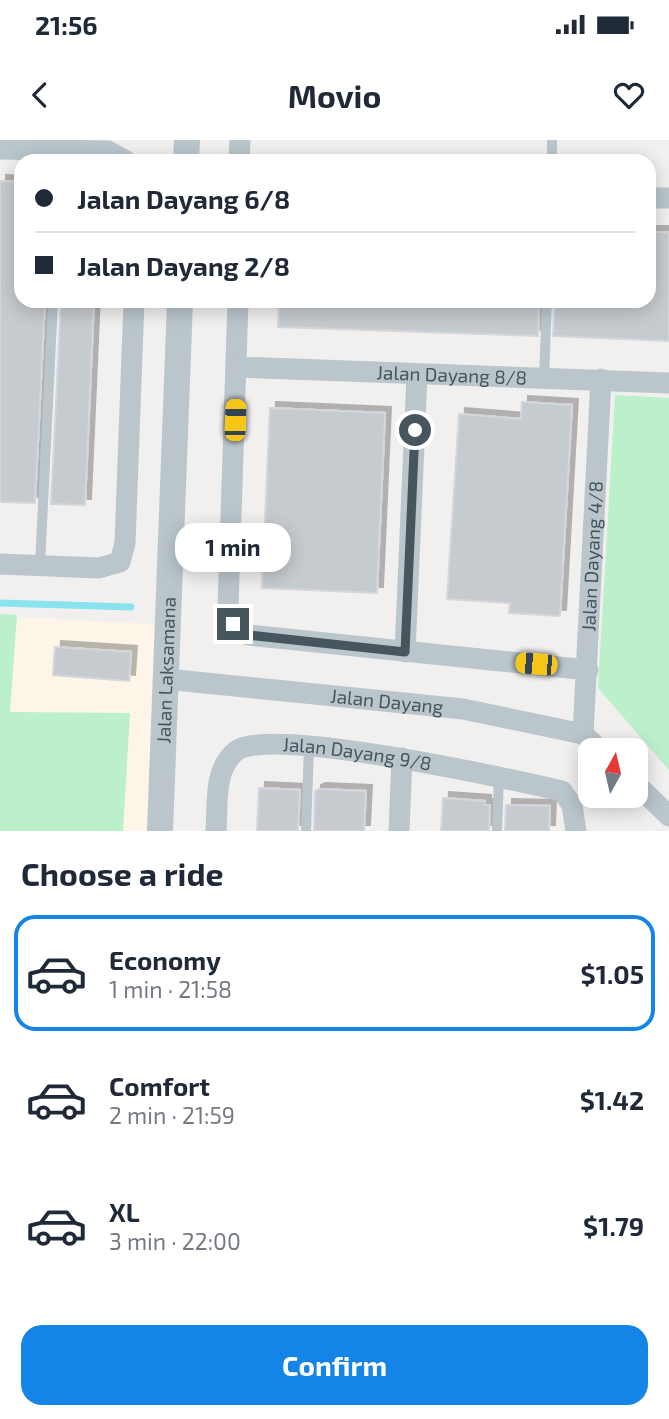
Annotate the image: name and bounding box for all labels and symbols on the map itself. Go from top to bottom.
street label: Jalan Dayang 8/8 [376,360,528,389]
car [224,399,247,441]
route start [399,414,431,446]
street label: Jalan Dayang 4/8 [576,480,607,632]
callout: 1 min [175,522,291,572]
street label: Jalan Laksamana [151,596,180,744]
route end [217,608,249,640]
car [515,652,558,676]
street label: Jalan Dayang [329,684,445,718]
street label: Jalan Dayang 9/8 [282,732,434,775]
north arrow [578,738,648,808]

